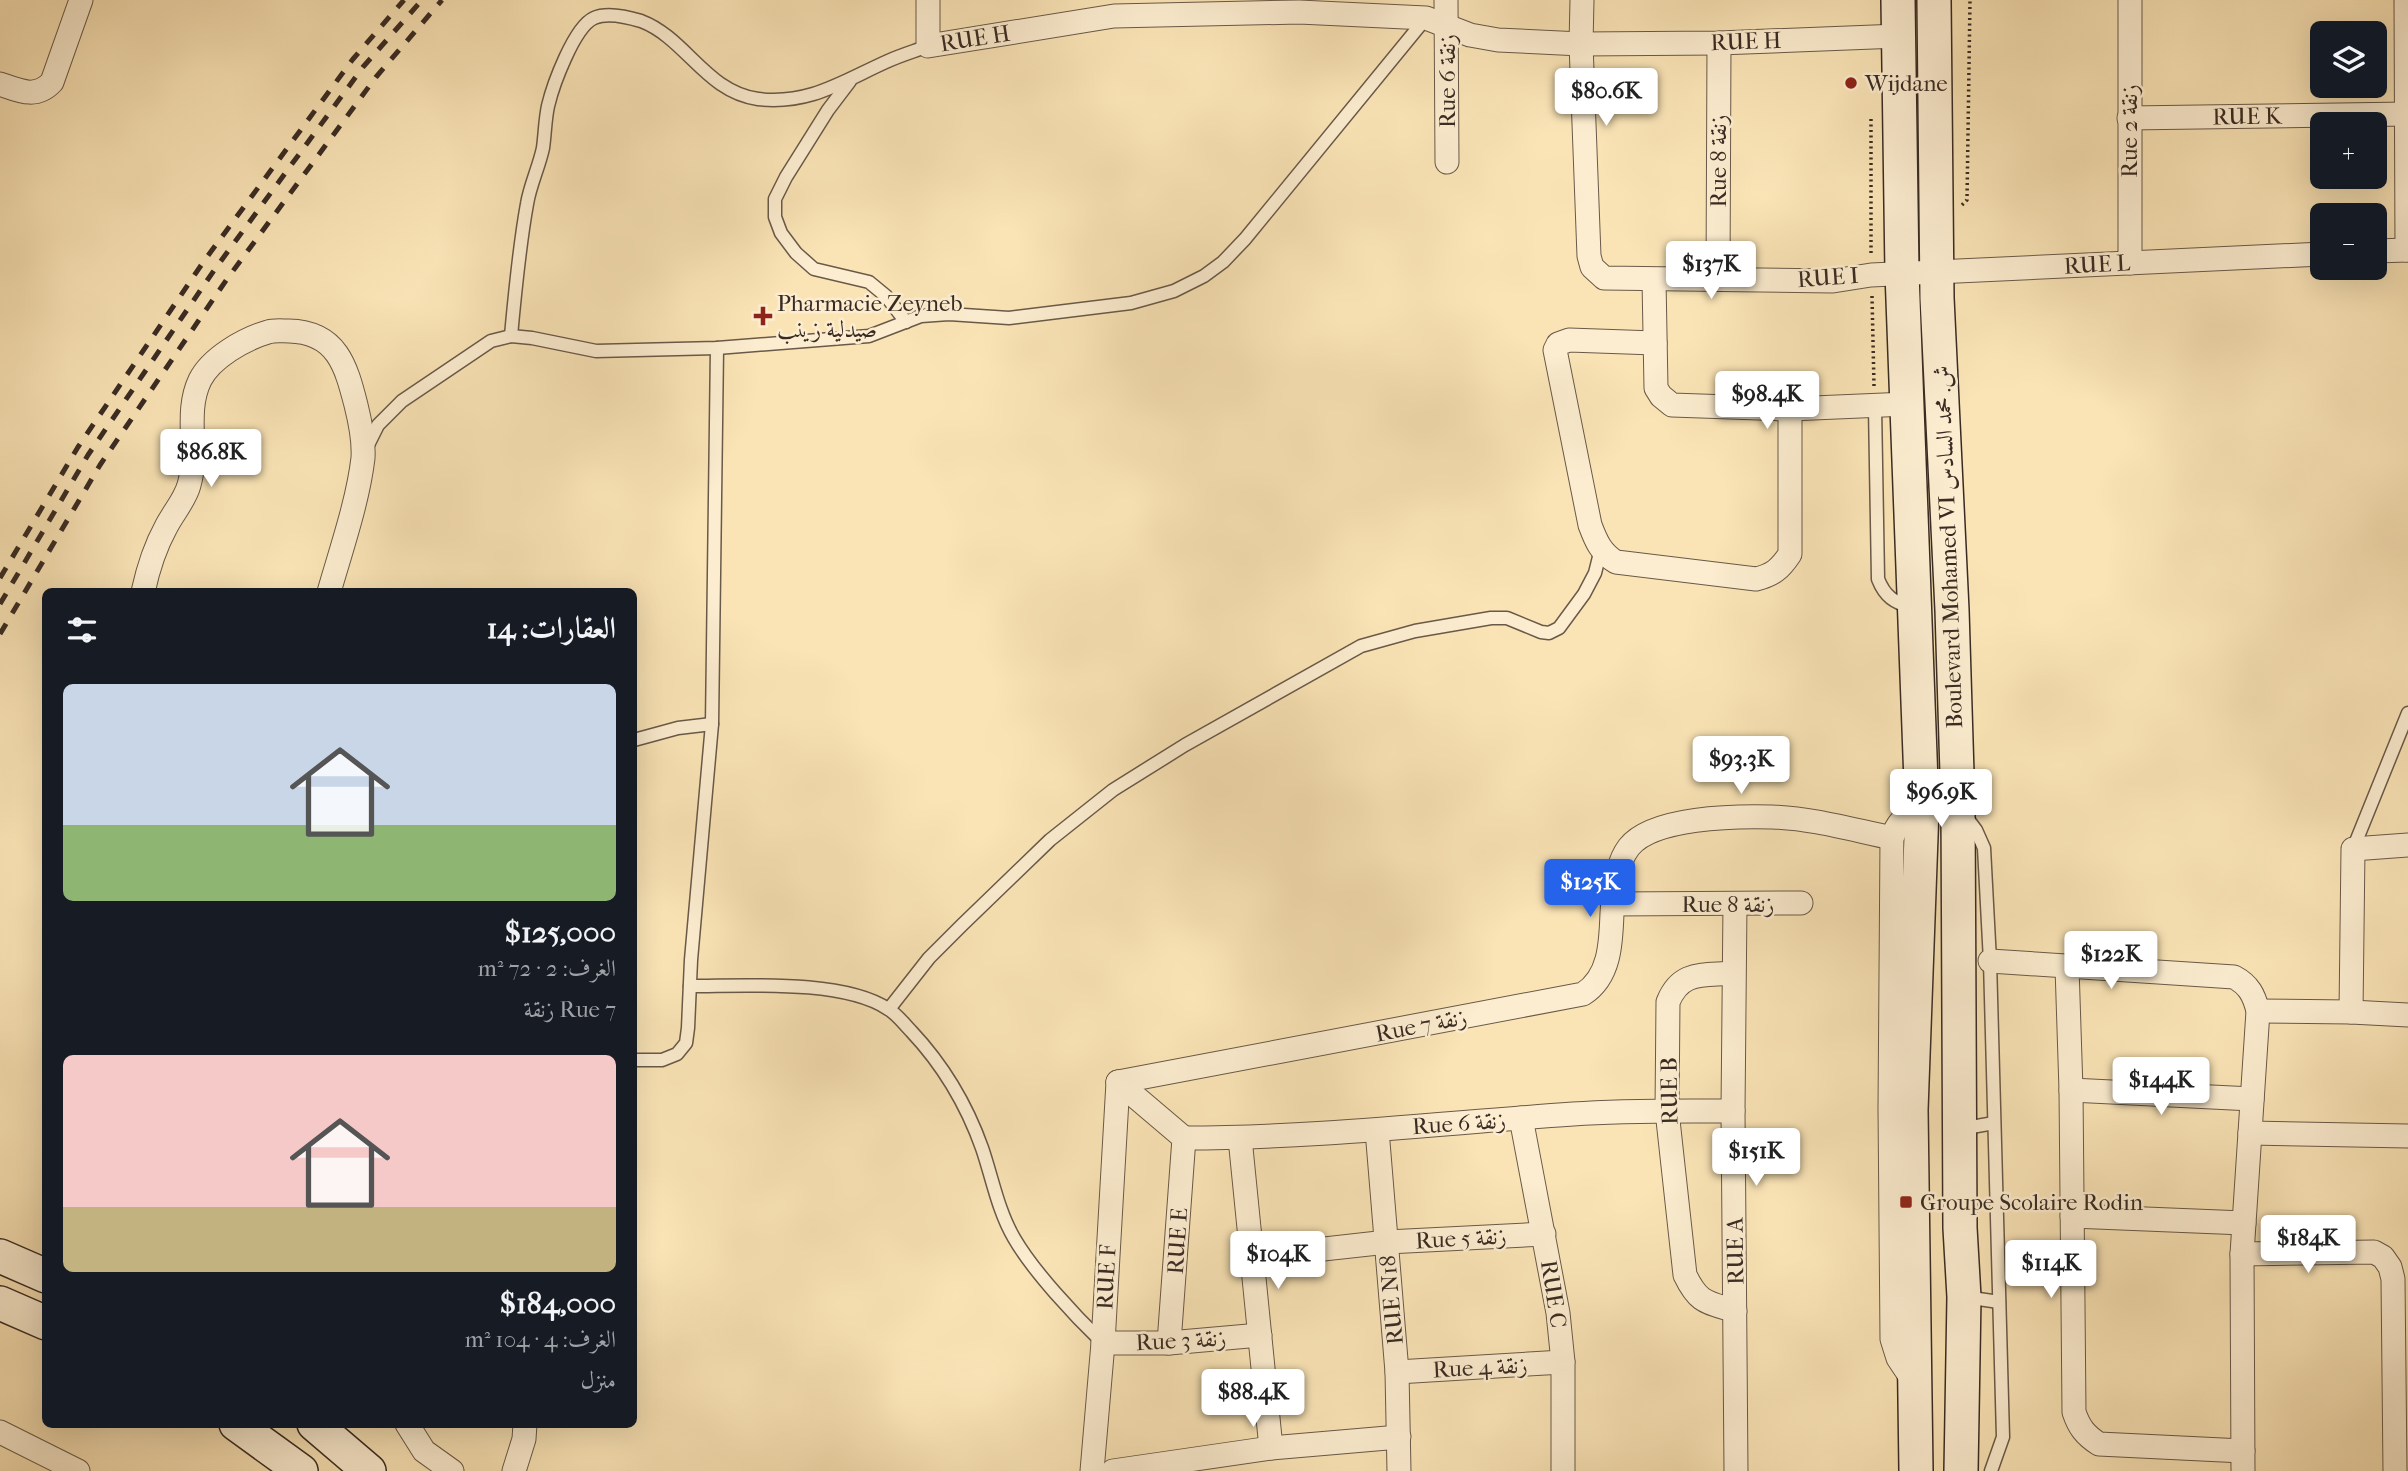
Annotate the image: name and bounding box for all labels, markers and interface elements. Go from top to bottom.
street label: RUE H [938,20,1012,57]
map controls [2310,21,2387,280]
button: layers [2310,21,2387,98]
street label: RUE H [1710,27,1782,56]
street label: Rue 6 زنقة [1434,34,1461,128]
pin: $80.6K [1549,68,1663,128]
place label: Wijdane [1864,70,1948,97]
marker: Wijdane [1843,75,1859,91]
text: $80.6K [1571,77,1641,104]
street label: Rue 2 زنقة [2116,84,2143,178]
street label: RUE K [2212,102,2283,131]
button: + [2310,112,2387,189]
street label: Rue 8 زنقة [1705,115,1732,208]
button: − [2310,203,2387,280]
pin: $137K [1662,242,1760,301]
street label: RUE L [2063,249,2131,280]
text: $137K [1682,250,1740,277]
street label: RUE I [1796,262,1860,293]
place label: Pharmacie Zeyneb صيدلية زينب [777,290,962,345]
marker: Pharmacie Zeyneb صيدلية زينب [755,308,771,324]
street label: Boulevard Mohamed VI ش. محمد السادس [1929,365,1968,729]
pin: $98.4K [1710,372,1824,431]
text: $98.4K [1731,380,1803,407]
pin: $86.8K [154,430,268,489]
text: $86.8K [176,438,246,465]
icon: filters [63,611,101,649]
text: العقارات: 14 [487,611,616,646]
icon: home [277,729,403,855]
pin: $93.3K [1684,736,1798,796]
text: $93.3K [1709,745,1773,772]
pin: $96.9K [1884,770,1998,829]
text: $96.9K [1906,778,1976,805]
pin: $125K [1541,860,1639,919]
text: $125K [1560,868,1620,895]
street label: Rue 8 زنقة [1682,891,1775,918]
text: $125,000 [505,915,616,950]
pin: $122K [2062,932,2160,991]
text: $122K [2080,940,2142,967]
text: الغرف: 2 · 72 m² [478,955,616,982]
text: Rue 7 زنقة [523,996,616,1023]
street label: Rue 7 زنقة [1373,1003,1469,1048]
street label: RUE B [1655,1057,1684,1125]
pin: $144K [2112,1058,2210,1117]
text: $144K [2129,1066,2193,1093]
icon: home [277,1100,403,1226]
street label: Rue 6 زنقة [1411,1107,1507,1140]
pin: $151K [1707,1128,1805,1188]
text: $151K [1728,1137,1784,1164]
place label: Groupe Scolaire Rodin [1920,1189,2144,1216]
marker: Groupe Scolaire Rodin [1898,1194,1914,1210]
street label: RUE E [1162,1207,1193,1275]
street label: RUE A [1721,1216,1750,1285]
pin: $184K [2259,1216,2357,1275]
street label: Rue 5 زنقة [1415,1223,1507,1254]
text: $184K [2277,1224,2339,1251]
pin: $104K [1229,1232,1327,1291]
text: $104K [1246,1240,1310,1267]
pin: $114K [2002,1240,2100,1300]
street label: RUE F [1091,1244,1122,1310]
text: $114K [2021,1249,2081,1276]
street label: RUE N18 [1374,1254,1409,1346]
street label: RUE C [1535,1258,1572,1330]
text: $184,000 [499,1286,616,1321]
street label: Rue 3 زنقة [1135,1325,1227,1356]
text: الغرف: 4 · 104 m² [465,1326,616,1353]
street label: Rue 4 زنقة [1432,1352,1528,1383]
text: منزل [581,1367,616,1394]
pin: $88.4K [1196,1370,1310,1429]
text: $88.4K [1217,1378,1289,1405]

